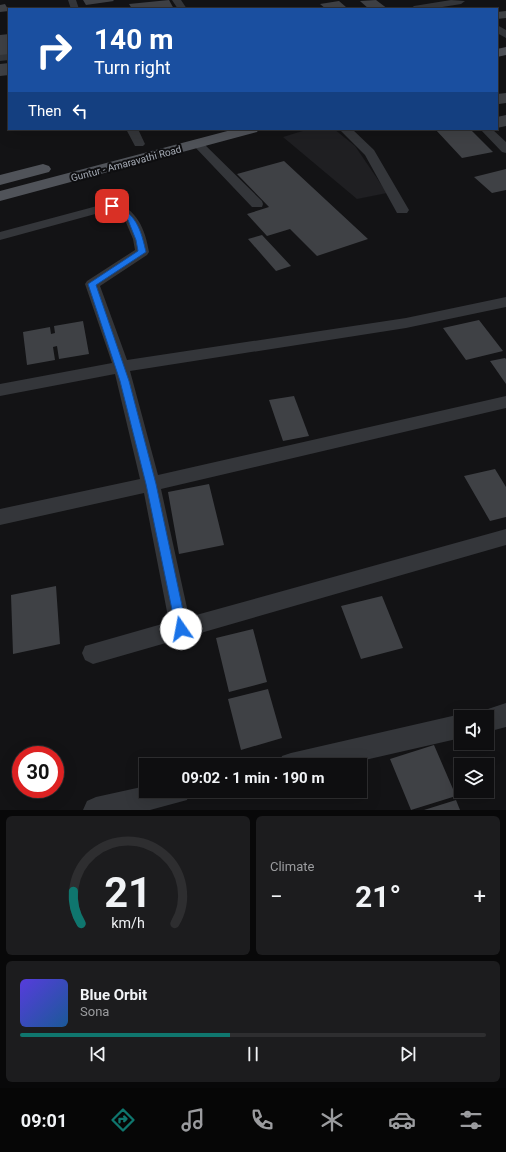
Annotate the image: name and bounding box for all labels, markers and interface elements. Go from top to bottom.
text: 140 m [94,23,173,56]
icon: right [28,24,80,76]
text: Turn right [94,57,171,78]
icon: left [69,100,91,122]
text: Then [28,102,61,120]
street label: Guntur - Amaravathi Road [70,143,183,184]
pin [95,189,129,223]
icon: arrive [101,195,123,217]
position arrow [160,608,202,650]
map controls [454,710,494,798]
button: sound [454,710,494,750]
speed limit sign: 30 [12,746,64,798]
button: layers [454,758,494,798]
text: 09:02 · 1 min · 190 m [182,769,324,787]
text: Climate [270,859,314,874]
text: 21 [104,867,152,916]
text: 21° [355,879,401,914]
text: − [270,884,283,909]
text: + [474,884,486,909]
text: km/h [111,914,145,930]
text: Blue Orbit [80,986,147,1004]
text: Sona [80,1004,109,1019]
icon: previous [87,1043,109,1065]
icon: pause [242,1043,264,1065]
icon: next [397,1043,419,1065]
icon: directions [109,1106,137,1134]
icon: music [179,1106,207,1134]
icon: phone [248,1106,276,1134]
icon: climate [318,1106,346,1134]
icon: car [388,1106,416,1134]
icon: filters [457,1106,485,1134]
text: 09:01 [21,1110,67,1131]

